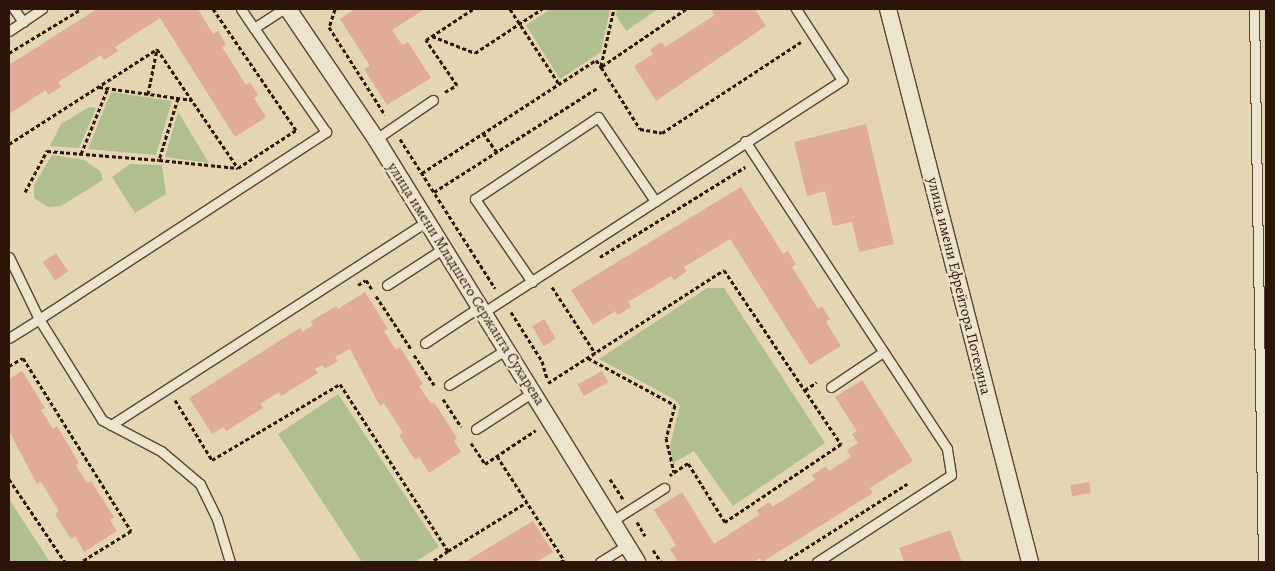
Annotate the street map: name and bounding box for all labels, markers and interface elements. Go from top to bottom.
street label: улица имени Младшего Сержанта Сухарева [383,159,549,409]
street label: улица имени Ефрейтора Потехина [923,175,995,397]

